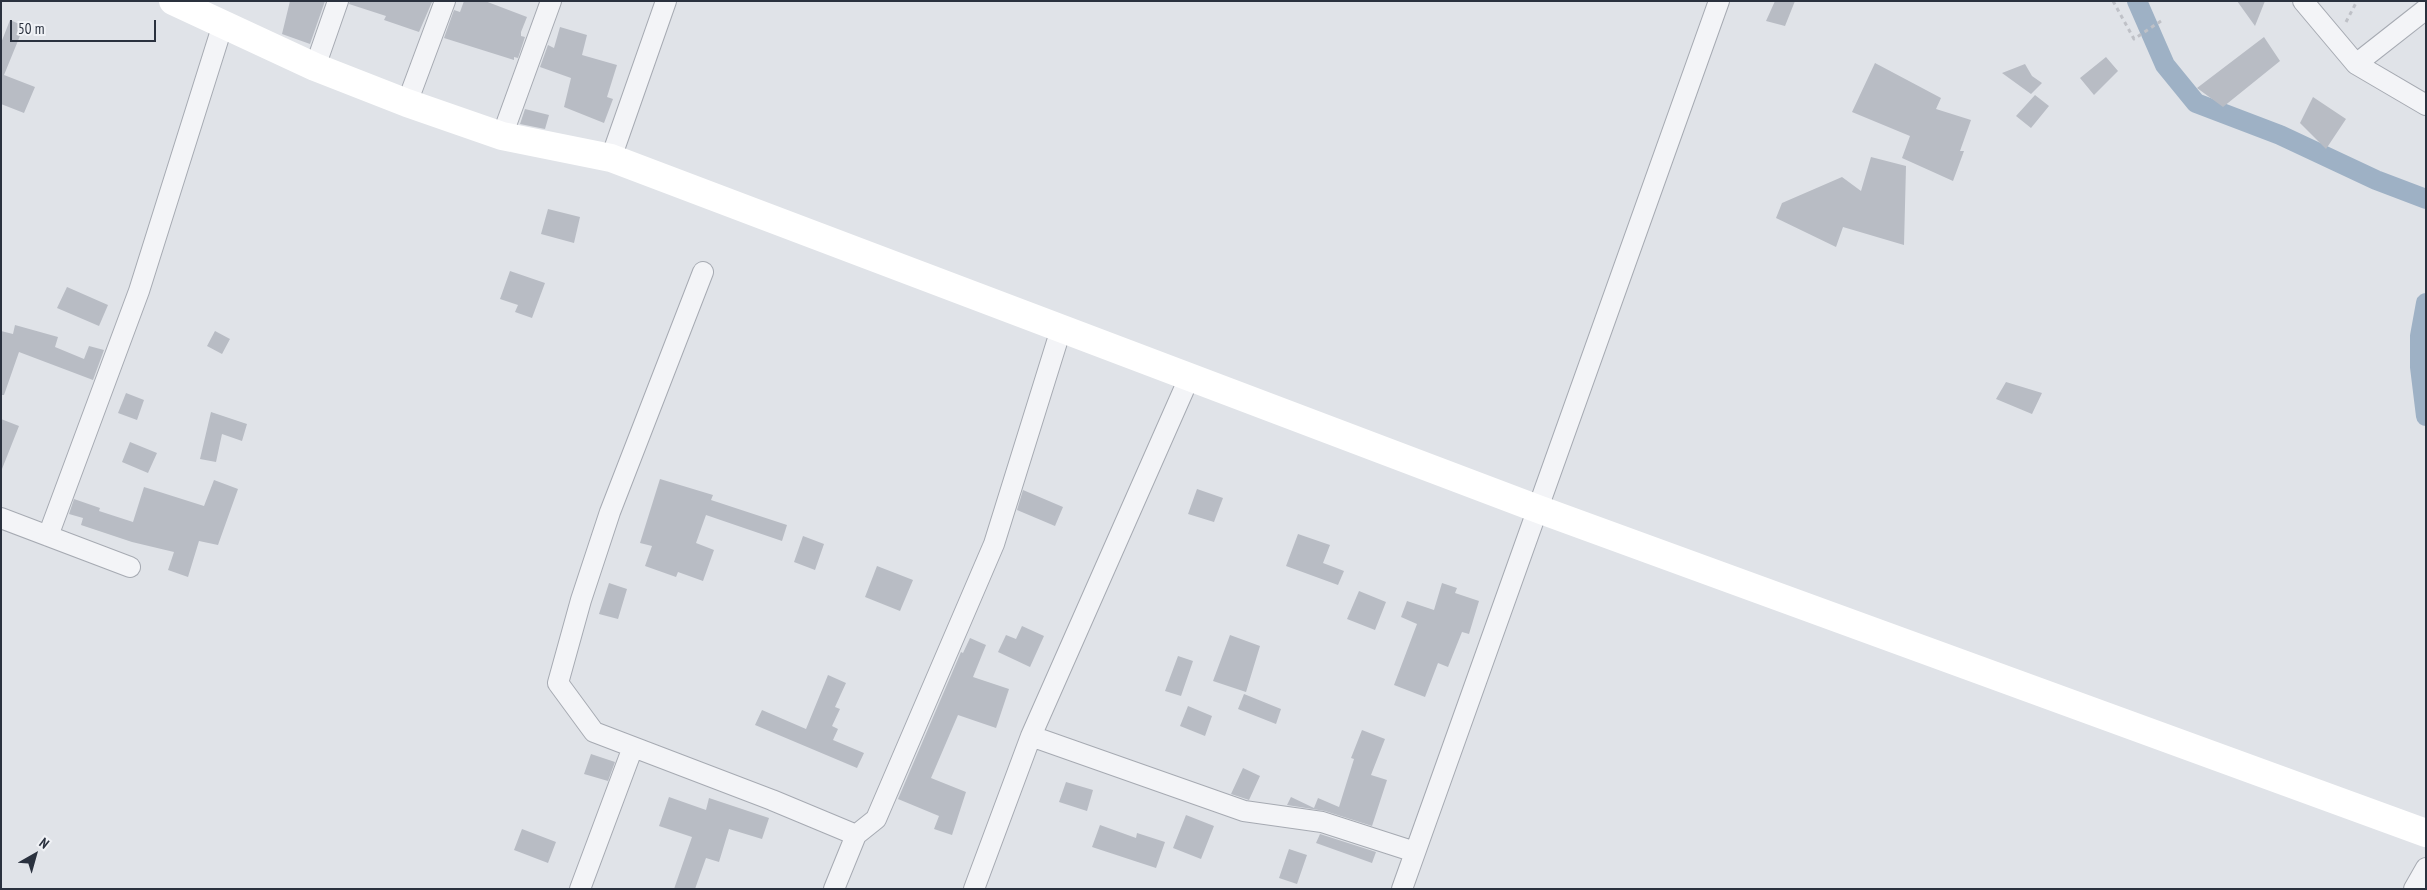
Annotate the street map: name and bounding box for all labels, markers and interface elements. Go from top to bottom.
scale bar [12,10,159,42]
text: 50 m [18,19,44,38]
north arrow [10,830,60,880]
text: N [36,834,53,853]

